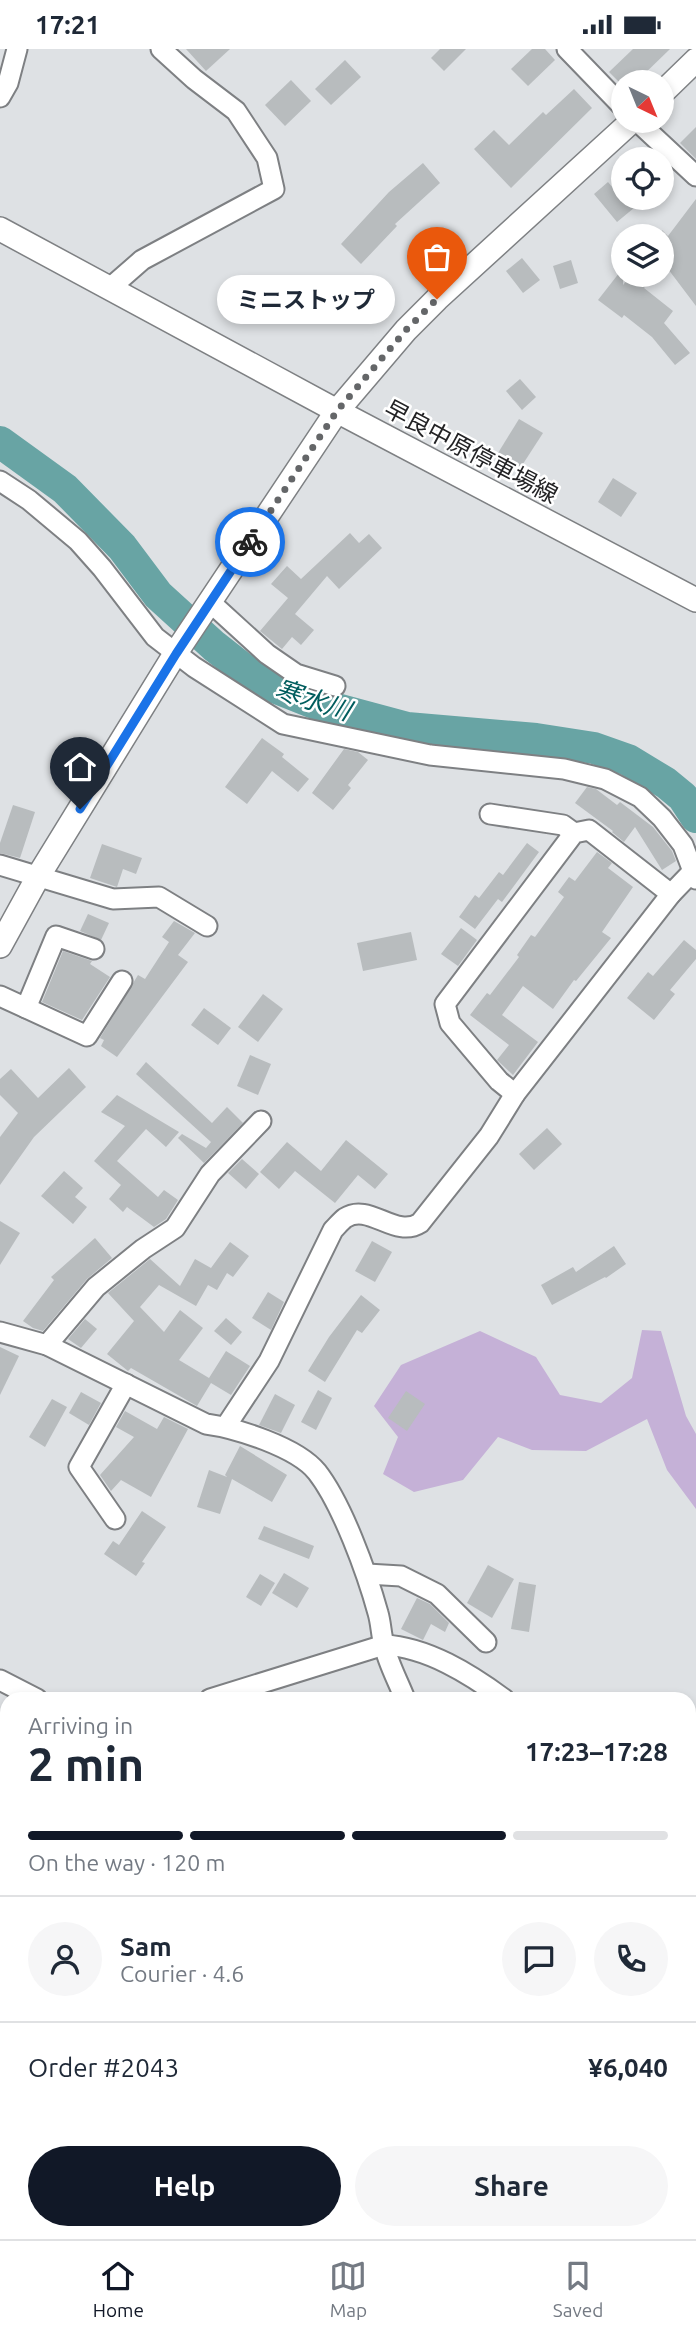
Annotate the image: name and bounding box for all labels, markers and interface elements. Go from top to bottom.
text: 17:21 [35,10,100,39]
north arrow [611,70,674,133]
map controls [611,70,674,287]
button: locate [611,147,674,210]
button: layers [611,224,674,287]
pin [407,227,467,299]
icon: bag [418,238,456,276]
callout: ミニストップ [216,275,395,323]
text: ミニストップ [237,287,375,312]
street label: 早良中原停車場線 [380,395,562,509]
courier [215,507,285,577]
icon: bike [231,523,269,561]
water label: 寒水川 [272,674,358,726]
pin [50,737,110,809]
icon: home [61,748,99,786]
text: Arriving in [28,1713,133,1738]
text: 17:23–17:28 [525,1737,668,1766]
text: 2 min [28,1738,144,1790]
text: On the way · 120 m [28,1850,225,1875]
button: person [28,1922,102,1996]
button: chat [502,1922,576,1996]
button: phone [594,1922,668,1996]
text: Sam [120,1932,172,1961]
text: Courier · 4.6 [120,1961,244,1986]
text: Order #2043 [28,2053,179,2082]
text: ¥6,040 [588,2053,668,2082]
button: Help [28,2146,341,2226]
button: Share [355,2146,668,2226]
tab: Home [93,2257,144,2321]
tab: Map [329,2257,367,2321]
tab: Saved [553,2257,603,2321]

